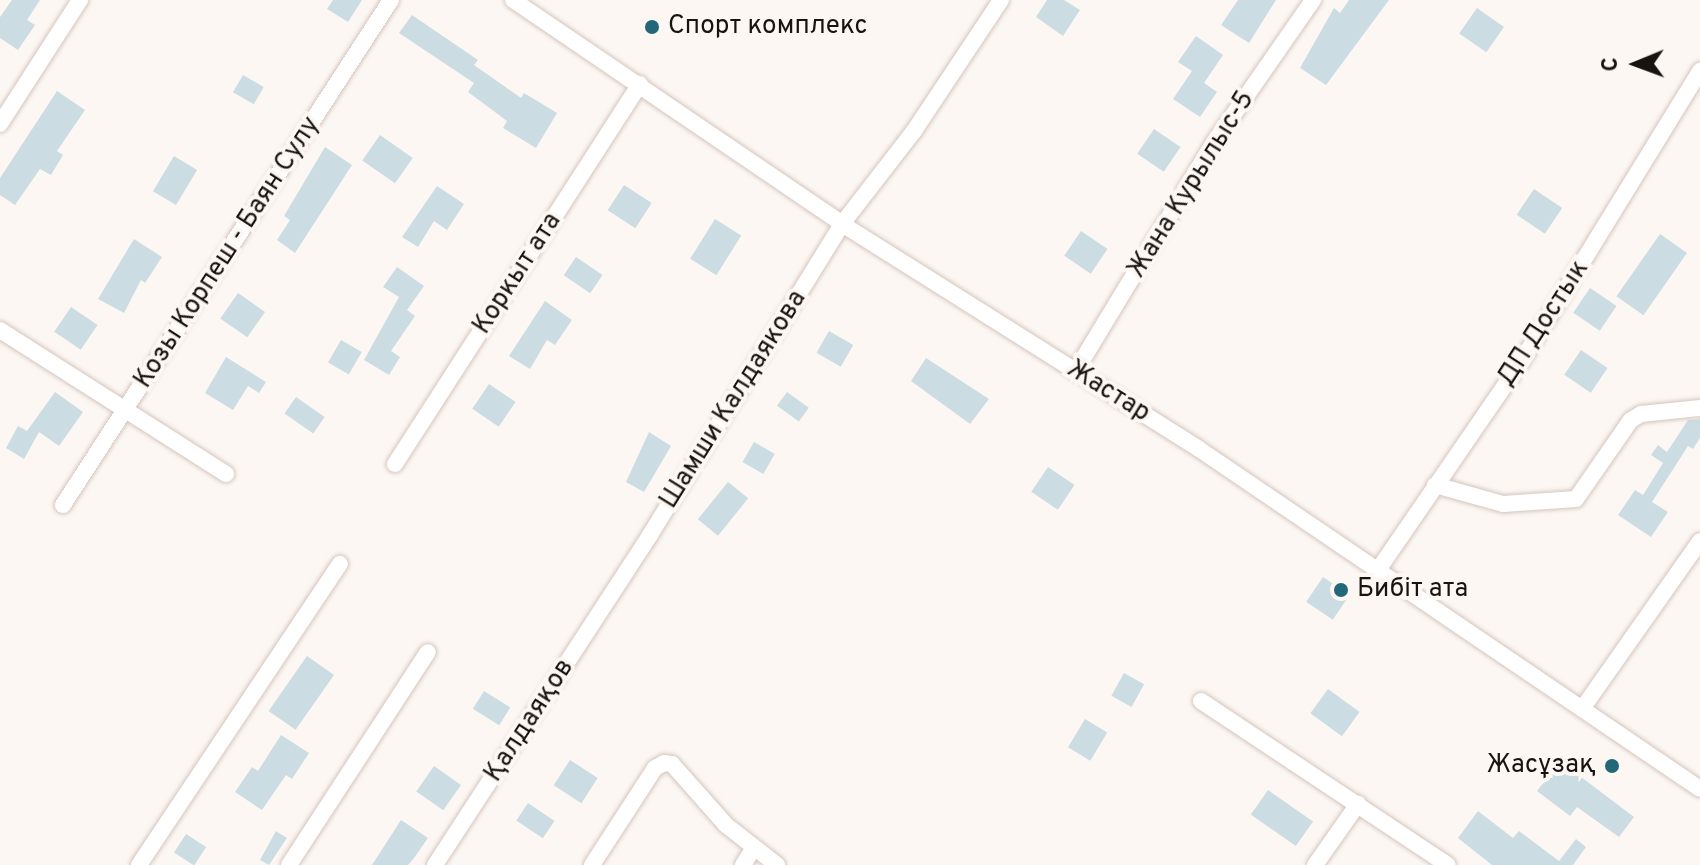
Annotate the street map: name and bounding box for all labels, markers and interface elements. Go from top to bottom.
place label: Спорт комплекс [668,11,868,43]
marker: Спорт комплекс [643,18,661,36]
north arrow [1596,24,1676,104]
text: С [1598,57,1625,72]
street label: Жана Курылыс-5 [1122,86,1262,284]
street label: Козы Корпеш - Баян Сулу [128,111,328,395]
street label: Коркыт ата [467,207,569,341]
street label: ДП Достык [1492,255,1596,393]
street label: Шамши Калдаякова [654,285,814,515]
street label: Жастар [1061,354,1155,430]
place label: Бибіт ата [1357,574,1468,606]
marker: Бибіт ата [1332,581,1350,599]
street label: Қалдаяқов [479,654,581,788]
place label: Жасұзақ [1487,750,1596,782]
marker: Жасұзақ [1603,757,1621,775]

